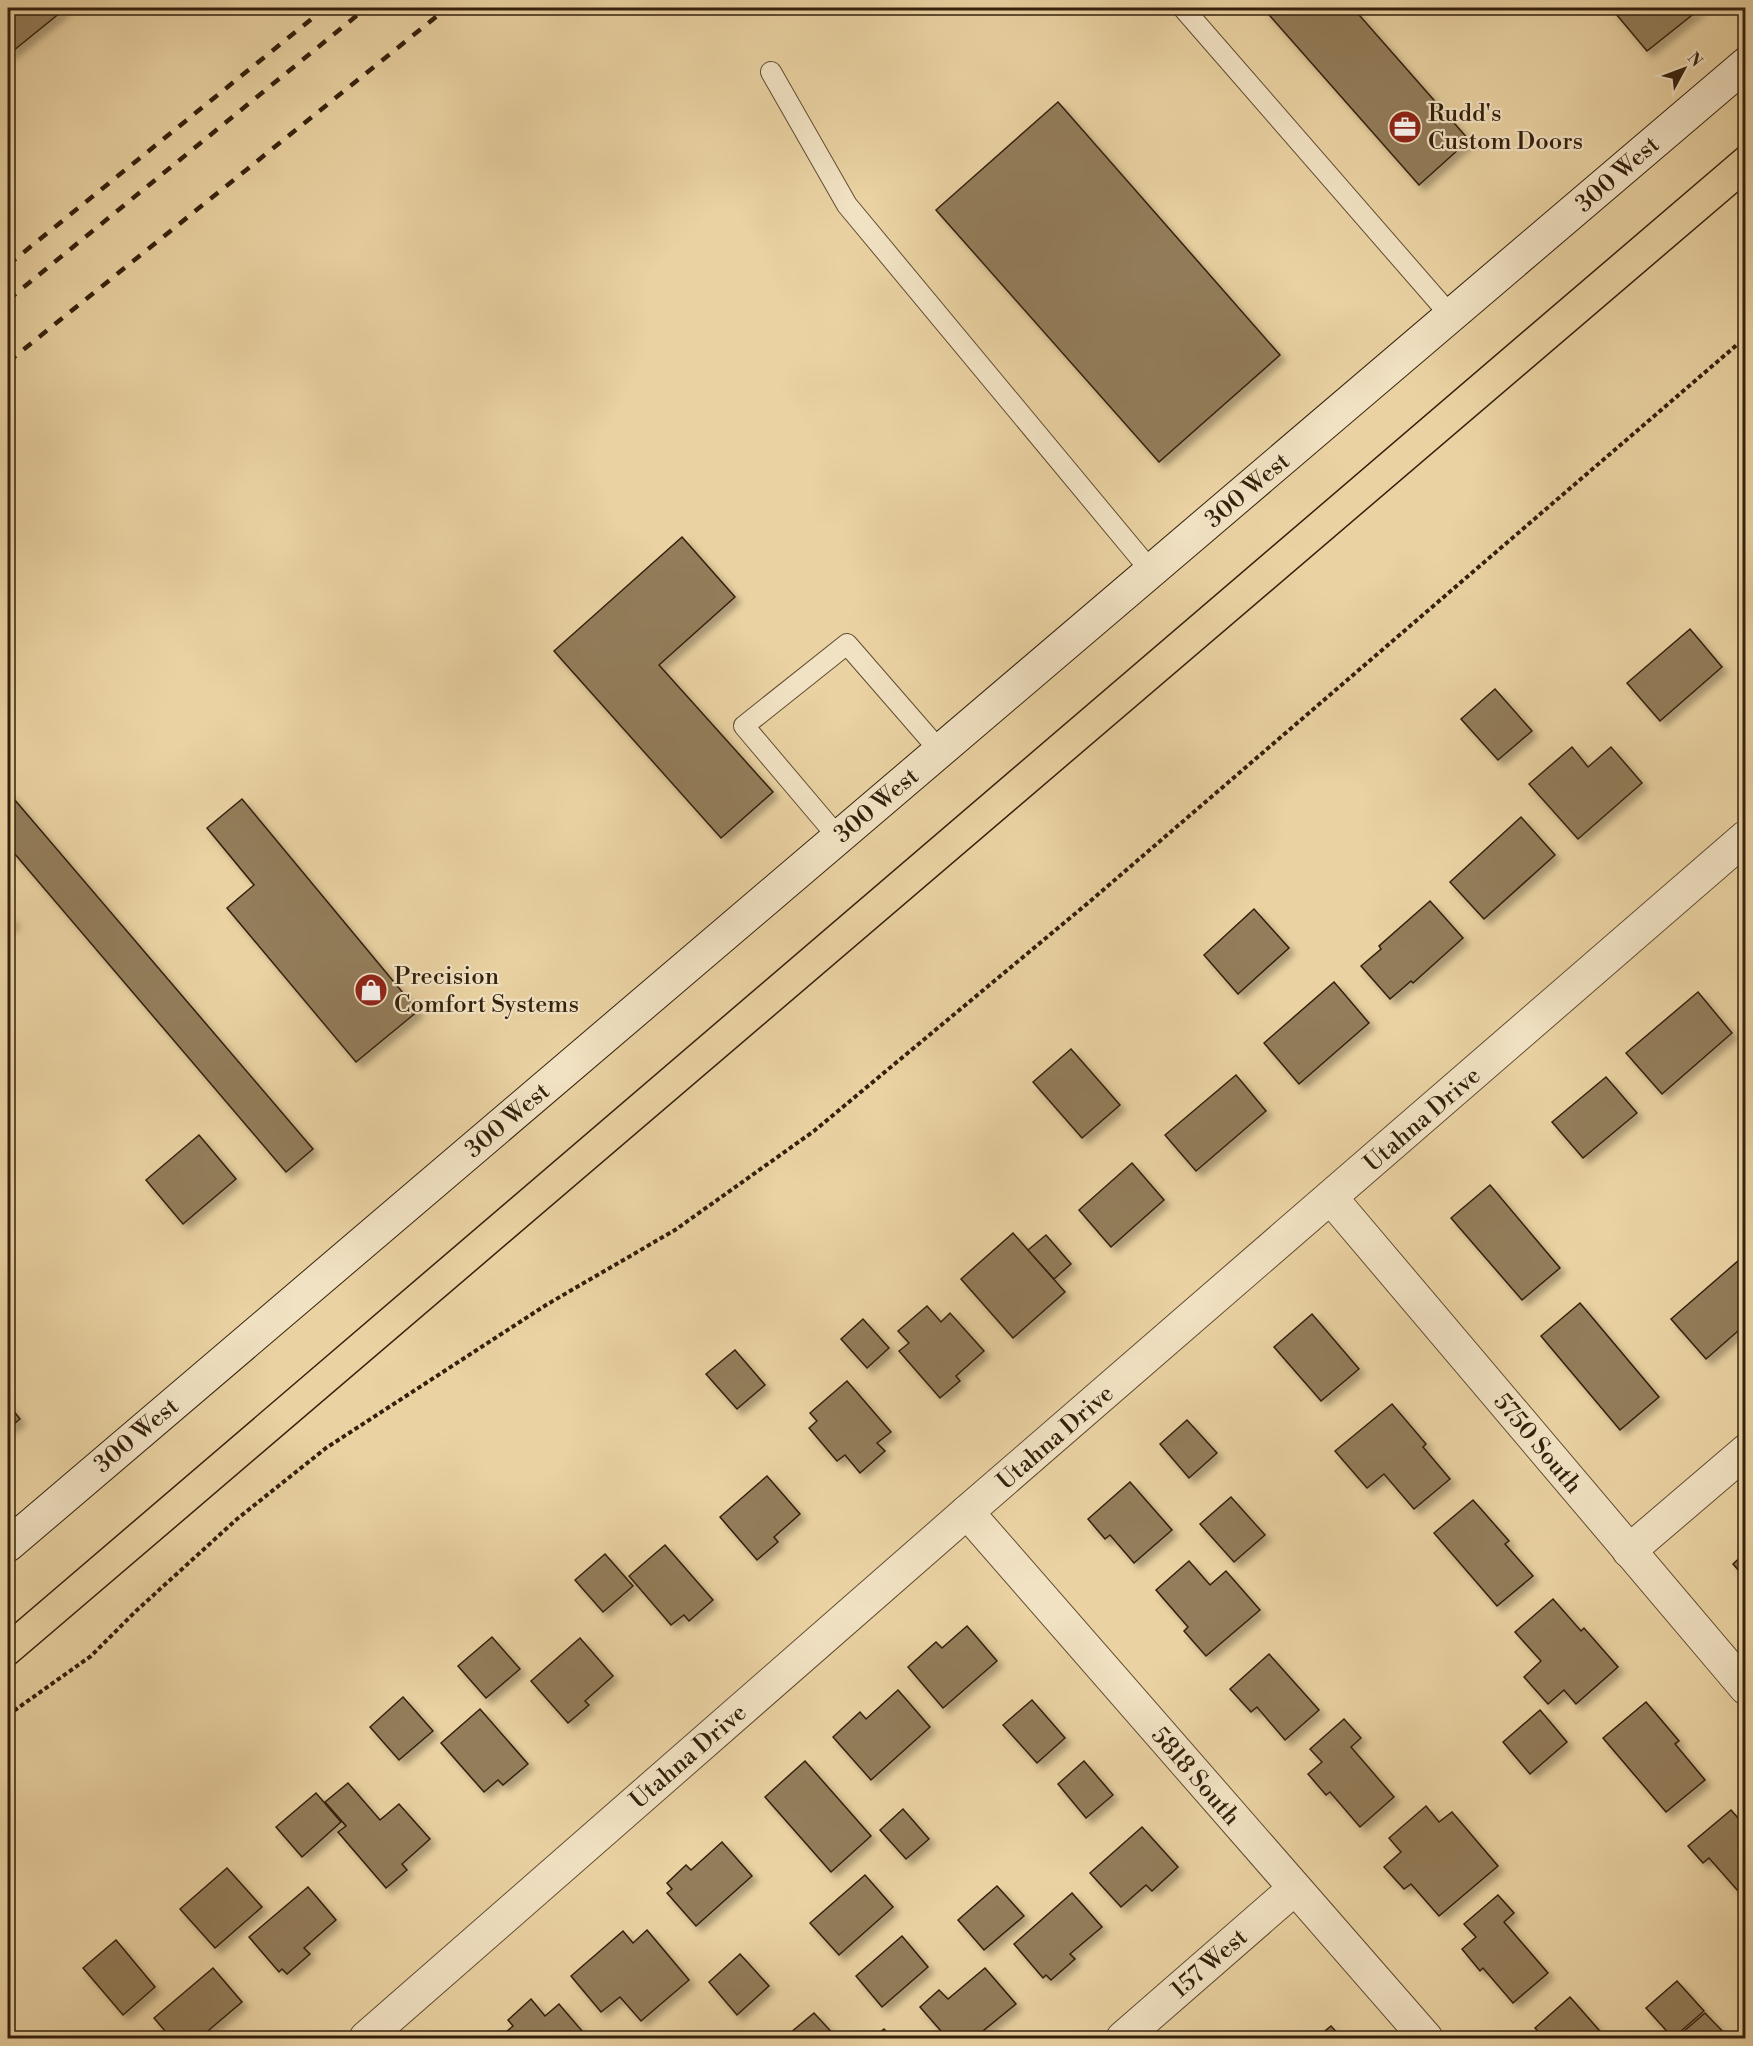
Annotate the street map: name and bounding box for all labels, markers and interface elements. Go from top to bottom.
north arrow [1654,39,1714,99]
text: N [1683,48,1706,71]
place label: Rudd's Custom Doors [1428,99,1583,157]
office icon: Rudd's Custom Doors [1387,109,1423,145]
street label: 300 West [1569,130,1666,219]
street label: 300 West [1199,446,1297,535]
street label: 300 West [828,761,926,850]
place label: Precision Comfort Systems [394,962,579,1020]
shop icon: Precision Comfort Systems [353,972,389,1008]
street label: Utahna Drive [1358,1061,1487,1179]
street label: 300 West [459,1076,557,1165]
street label: Utahna Drive [991,1379,1120,1497]
street label: 5750 South [1487,1387,1588,1500]
street label: 300 West [88,1391,186,1480]
street label: Utahna Drive [624,1698,753,1816]
street label: 5818 South [1144,1721,1246,1832]
street label: 157 West [1165,1922,1254,2005]

